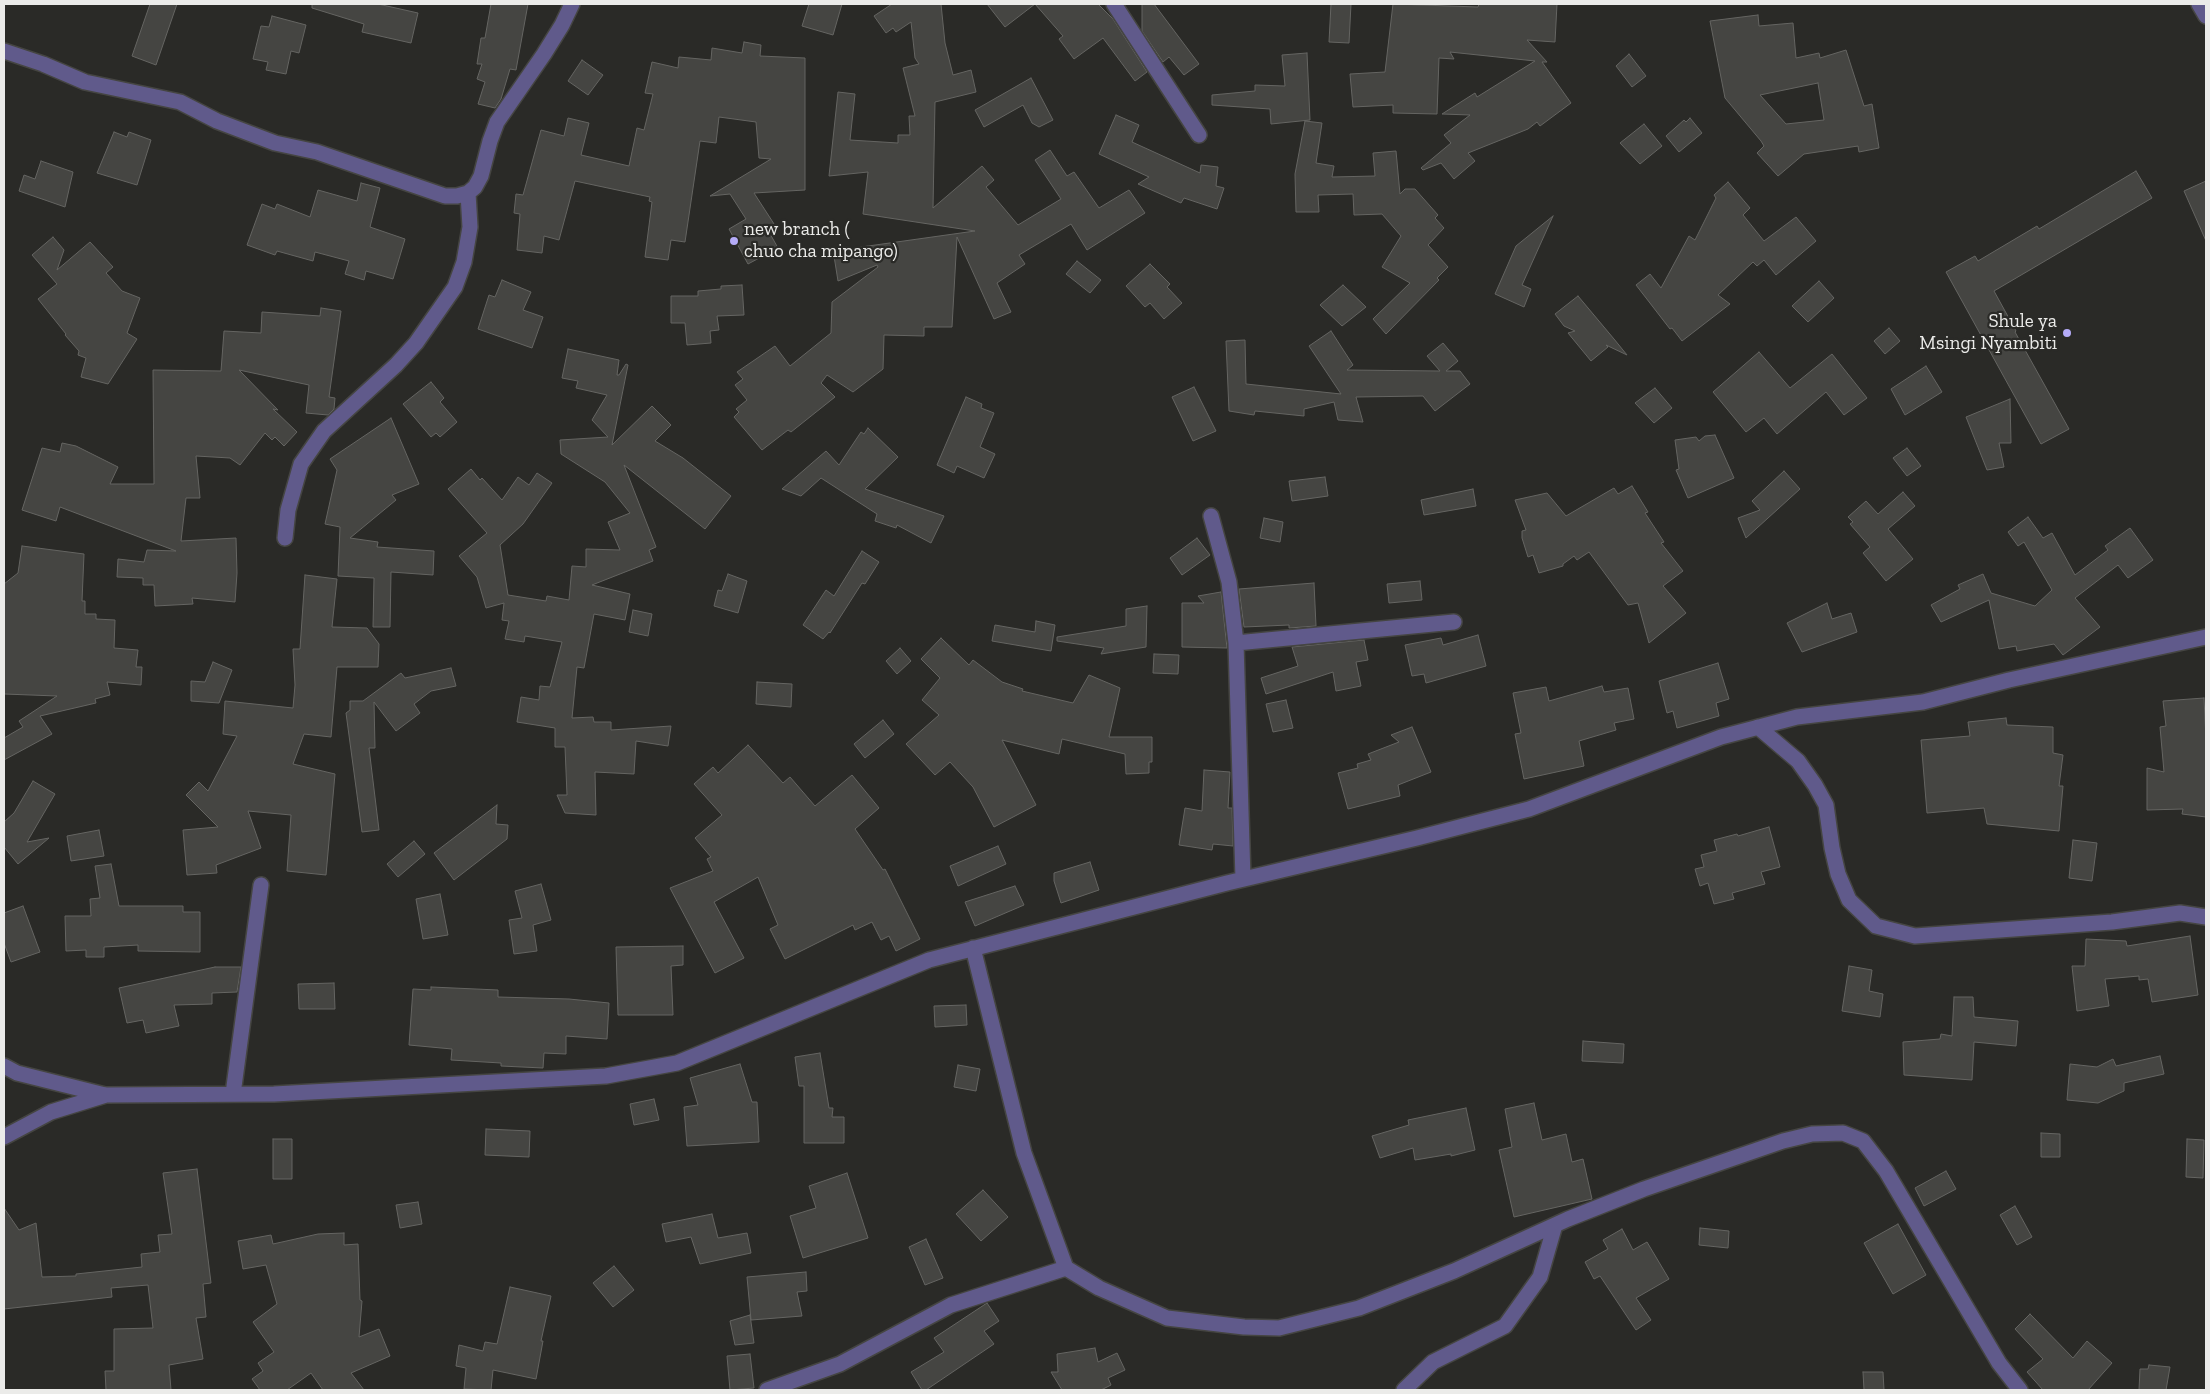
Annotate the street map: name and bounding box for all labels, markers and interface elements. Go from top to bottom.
place label: new branch ( chuo cha mipango) [744,219,898,263]
marker: new branch ( chuo cha mipango) [728,235,740,247]
place label: Shule ya Msingi Nyambiti [1919,311,2057,355]
marker: Shule ya Msingi Nyambiti [2061,327,2073,339]

